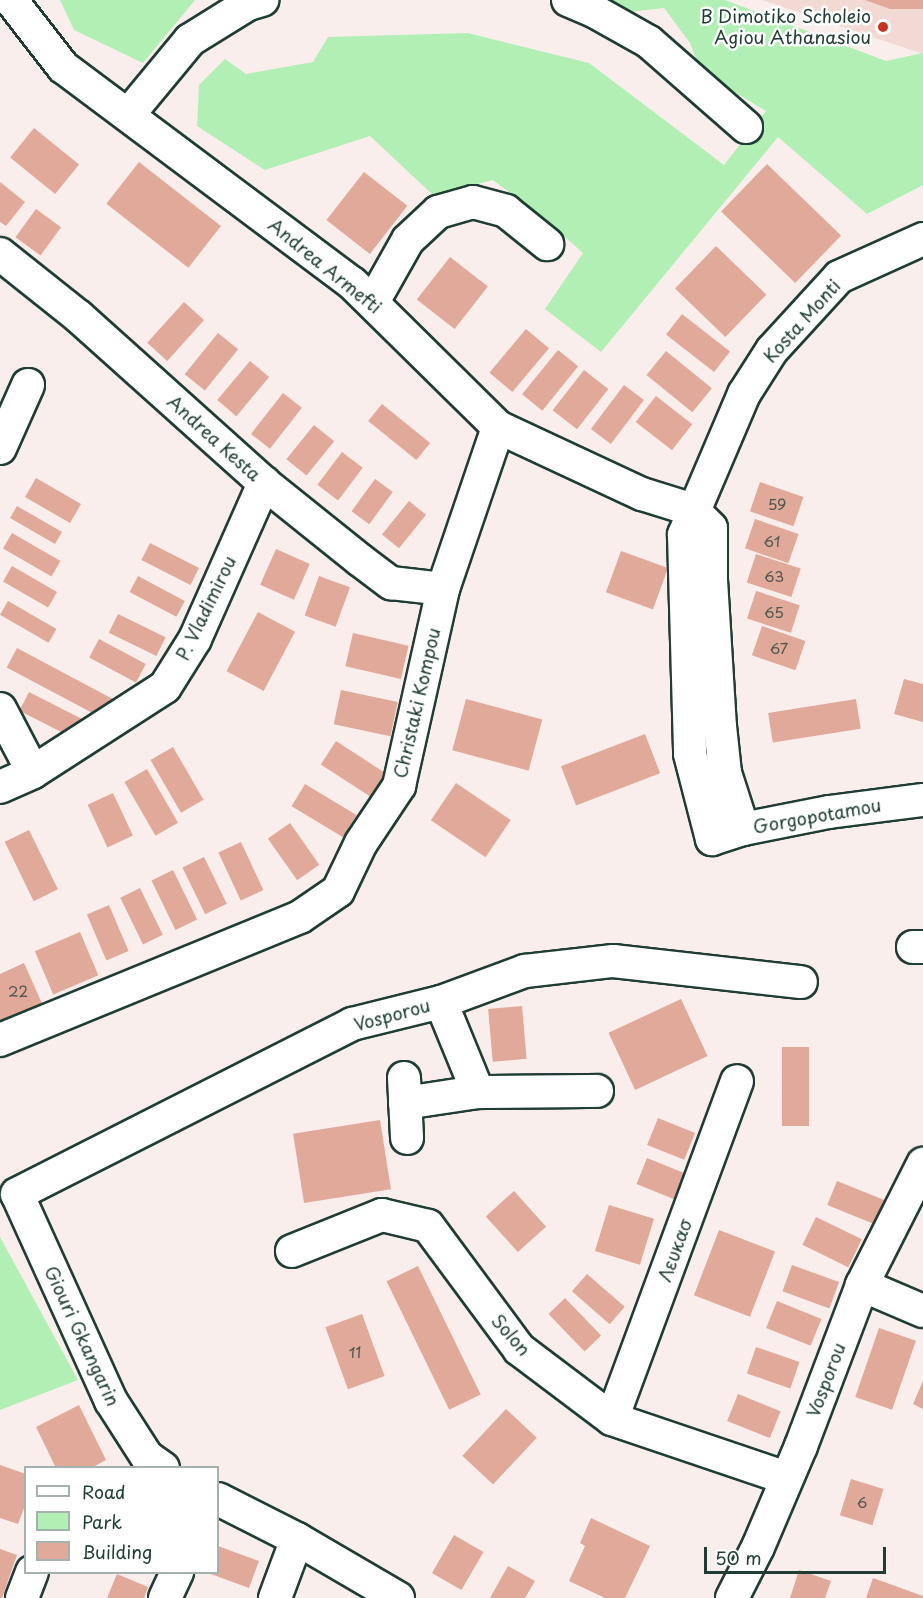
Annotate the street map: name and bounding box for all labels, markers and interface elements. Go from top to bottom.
place label: B Dimotiko Scholeio Agiou Athanasiou [700,6,871,48]
marker: B Dimotiko Scholeio Agiou Athanasiou [876,20,890,34]
street label: Andrea Armefti [264,214,386,318]
street label: Kosta Monti [759,275,845,367]
street label: Andrea Kesta [163,390,265,486]
house number: 59 [768,495,786,513]
house number: 61 [764,532,780,550]
street label: P. Vladimirou [171,552,241,664]
house number: 63 [764,567,784,585]
house number: 65 [764,603,784,621]
street label: Christaki Kompou [389,625,445,781]
house number: 67 [770,639,788,657]
street label: Gorgopotamou [751,794,883,838]
house number: 22 [8,982,28,1000]
street label: Vosporou [352,994,432,1036]
street label: Λευκασ [654,1215,696,1285]
street label: Giouri Gkangarin [40,1263,124,1409]
street label: Solon [487,1310,535,1360]
street label: Vosporou [802,1340,850,1420]
house number: 11 [349,1343,361,1361]
legend [24,1466,219,1574]
text: Road [82,1478,126,1505]
house number: 6 [857,1493,867,1511]
text: Park [82,1508,122,1535]
scale bar [707,1535,888,1573]
text: Building [82,1538,152,1565]
text: 50 m [715,1544,762,1571]

